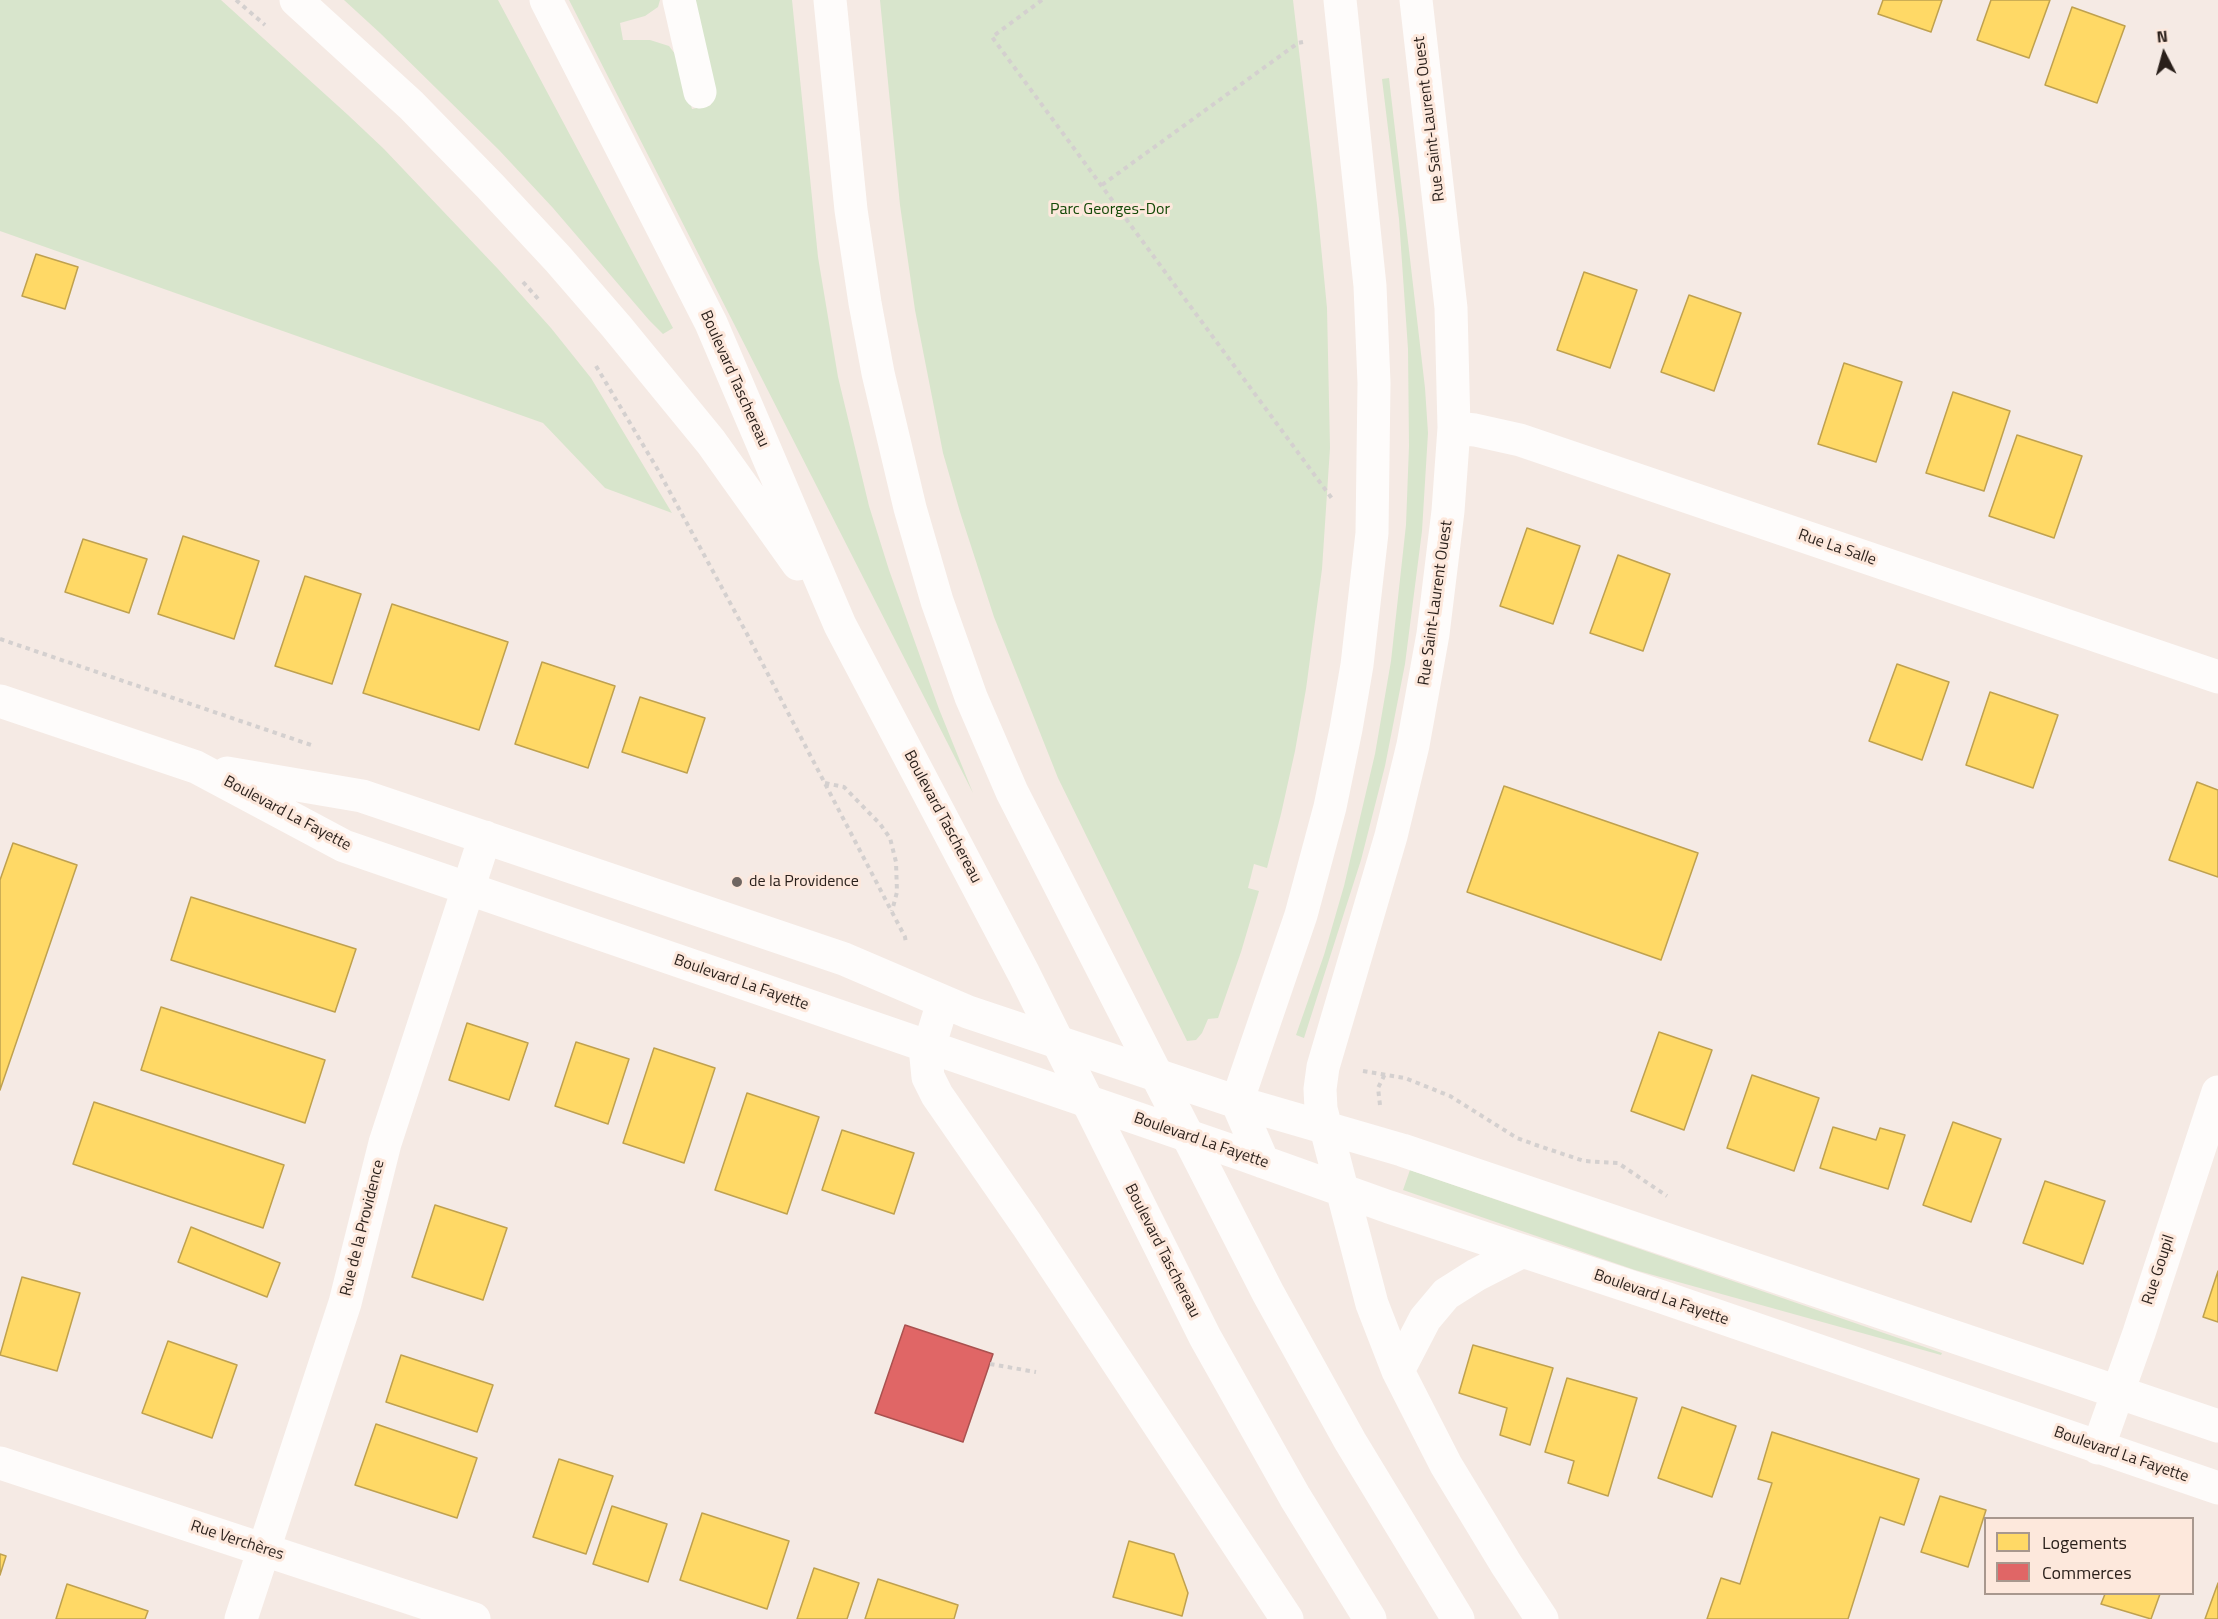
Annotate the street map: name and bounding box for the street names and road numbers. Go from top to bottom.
street label: Rue Saint-Laurent Ouest [1410,35,1450,203]
street label: Boulevard Taschereau [695,308,773,450]
street label: Rue Saint-Laurent Ouest [1415,519,1457,687]
street label: Rue La Salle [1795,526,1879,570]
street label: Boulevard Taschereau [899,747,985,887]
street label: Boulevard La Fayette [220,772,354,856]
street label: Boulevard La Fayette [671,951,811,1015]
street label: Boulevard La Fayette [1131,1109,1271,1173]
street label: Rue de la Providence [337,1158,389,1298]
street label: Boulevard Taschereau [1120,1181,1204,1321]
street label: Rue Goupil [2139,1233,2179,1307]
street label: Boulevard La Fayette [1591,1266,1731,1330]
street label: Boulevard La Fayette [2051,1423,2191,1487]
street label: Rue Verchères [188,1517,286,1565]

